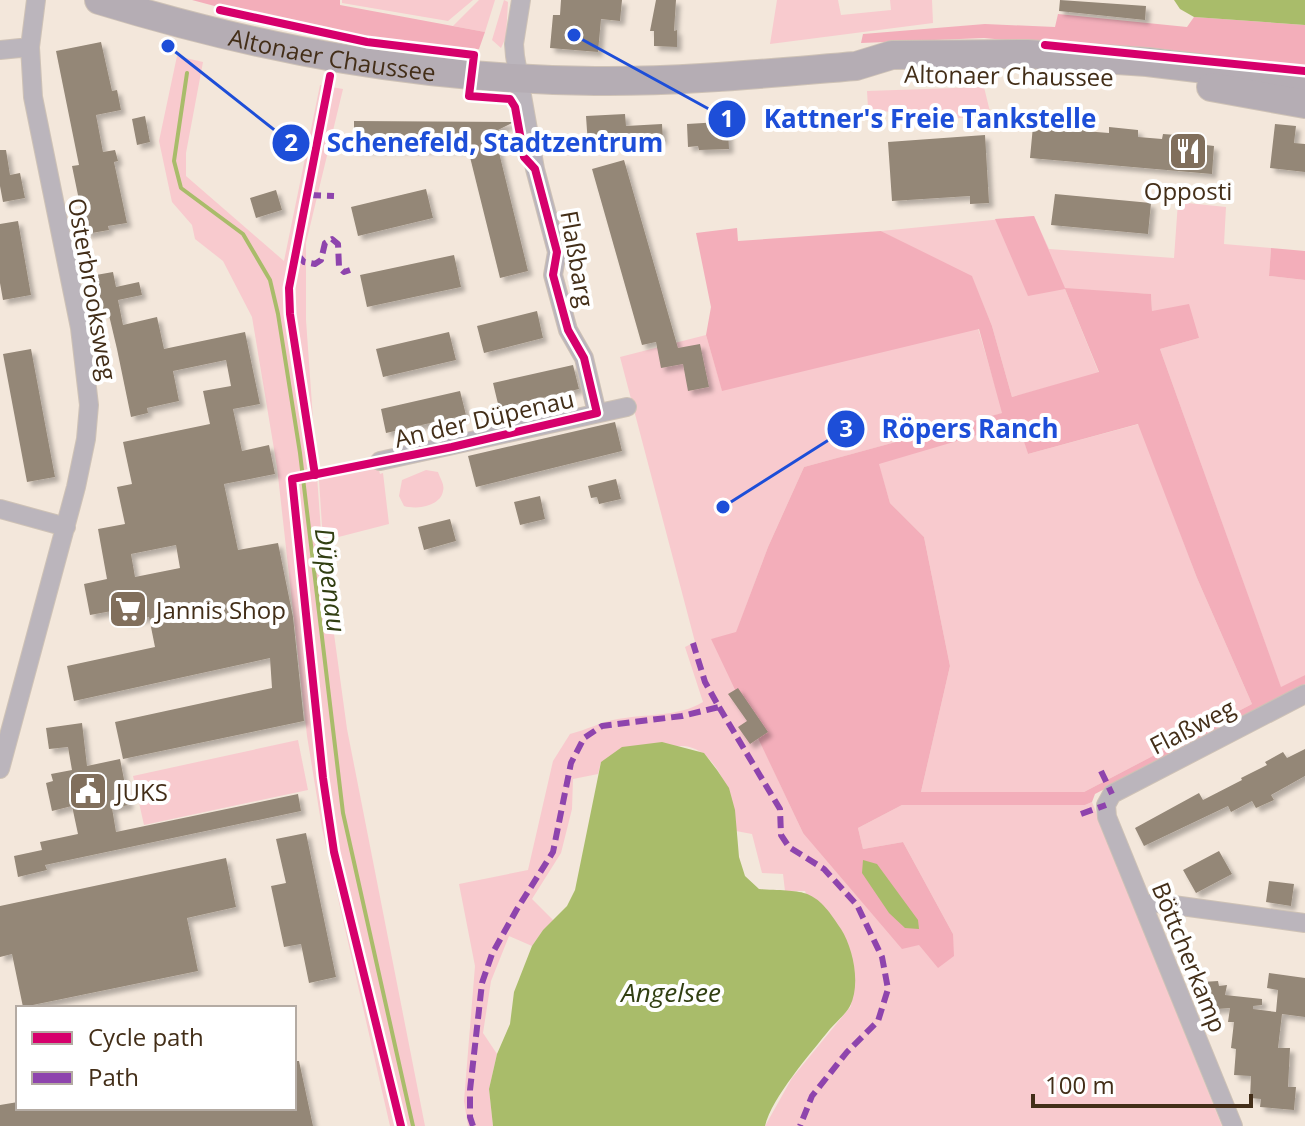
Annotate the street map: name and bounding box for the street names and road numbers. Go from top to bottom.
street label: Altonaer Chaussee [226,20,438,88]
street label: Altonaer Chaussee [904,57,1114,93]
street label: Osterbrooksweg [61,195,125,383]
street label: Flaßbarg [553,208,603,310]
street label: An der Düpenau [391,381,577,455]
street label: Flaßweg [1144,690,1240,762]
street label: Böttcherkamp [1145,877,1235,1037]

